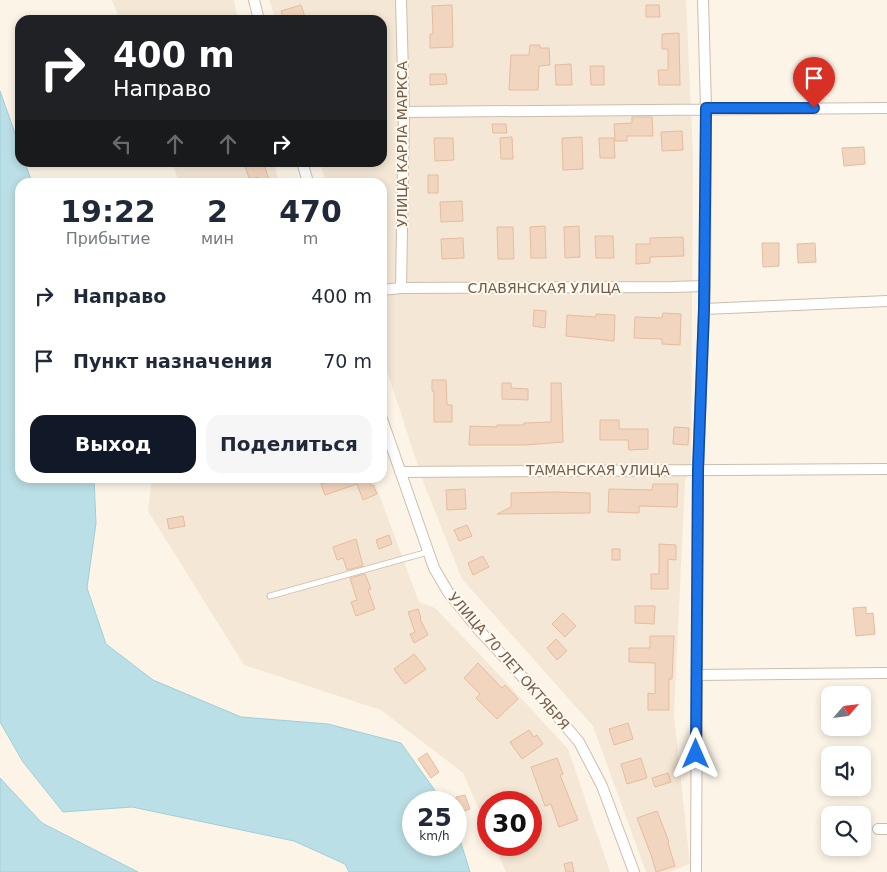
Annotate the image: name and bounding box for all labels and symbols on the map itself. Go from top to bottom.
pin [793,57,835,108]
street label: УЛИЦА КАРЛА МАРКСА [394,60,410,227]
street label: СЛАВЯНСКАЯ УЛИЦА [467,280,621,296]
street label: ТАМАНСКАЯ УЛИЦА [525,462,670,478]
street label: УЛИЦА 70 ЛЕТ ОКТЯБРЯ [445,589,573,733]
north arrow [821,686,871,736]
position arrow [669,727,721,779]
speed limit sign: 30 [477,791,542,856]

